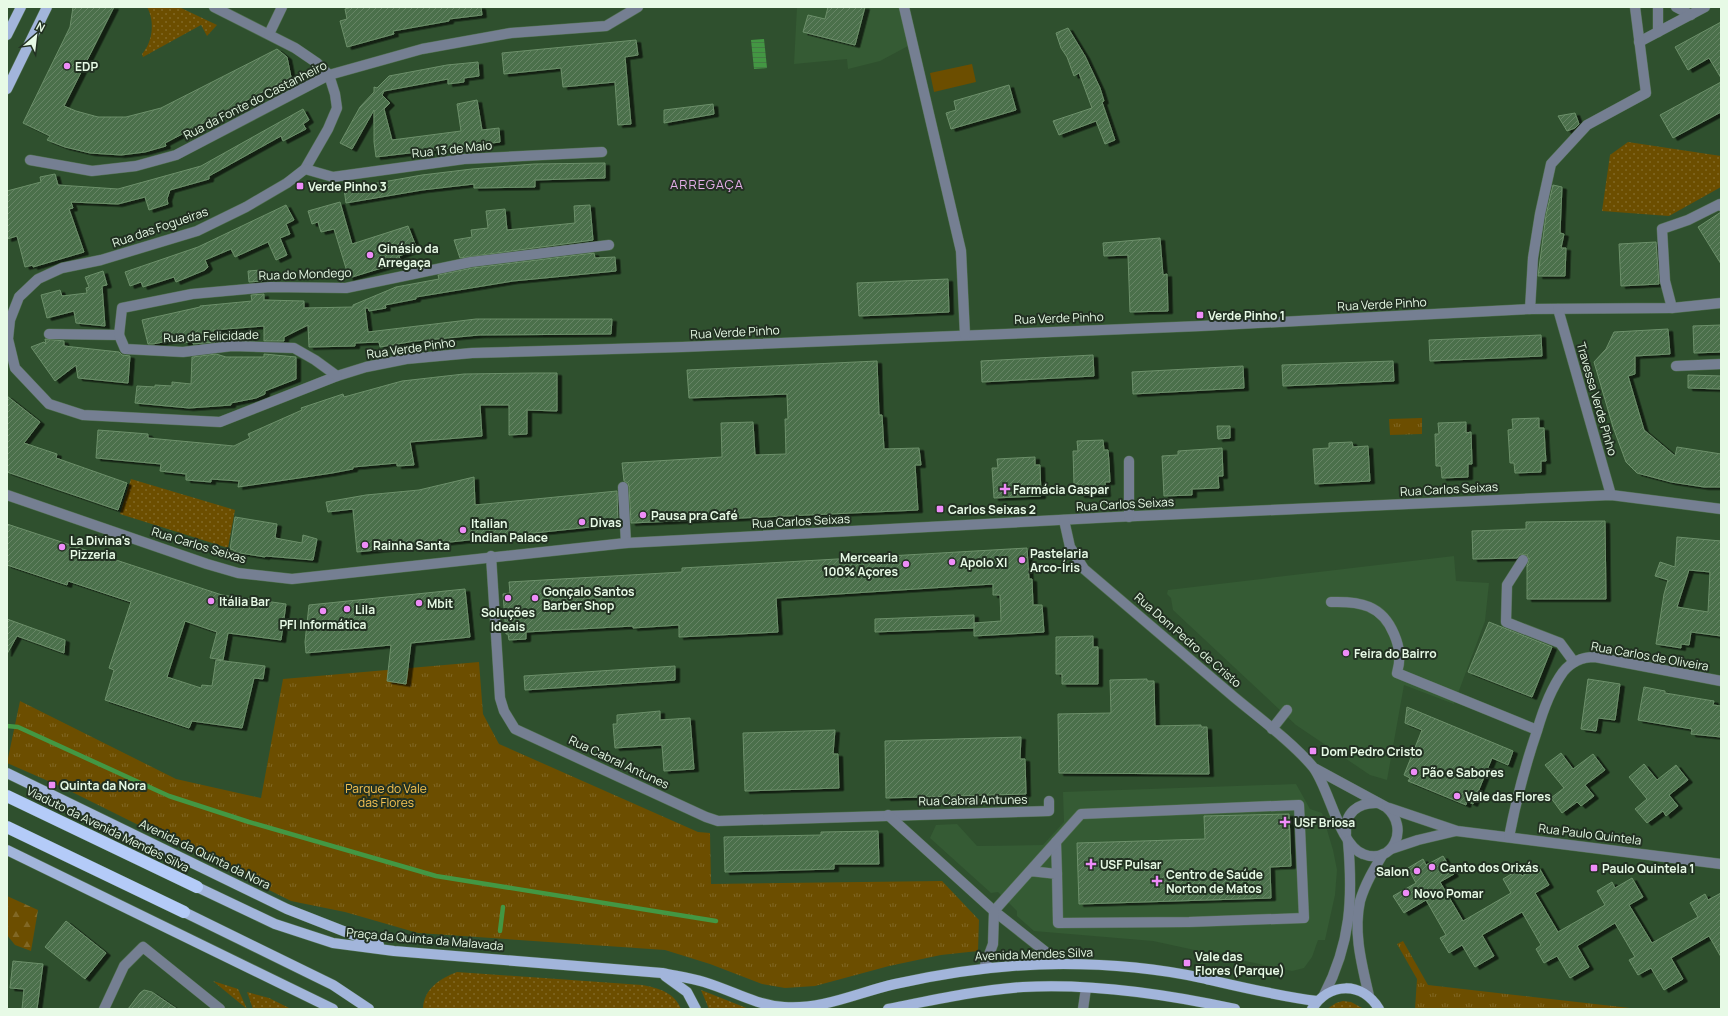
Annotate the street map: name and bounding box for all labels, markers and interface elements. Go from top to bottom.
north arrow [16,16,56,56]
text: N [34,18,48,35]
street label: Rua da Fonte do Castanheiro [180,56,330,144]
place label: EDP [75,58,98,75]
marker: EDP [62,61,72,71]
street label: Rua 13 de Maio [411,136,493,162]
district label: ARREGAÇA [670,175,744,193]
place label: Verde Pinho 3 [308,178,387,195]
marker: Verde Pinho 3 [295,181,305,191]
street label: Rua das Fogueiras [110,203,210,251]
place label: Ginásio da Arregaça [378,240,439,271]
marker: Ginásio da Arregaça [365,250,375,260]
street label: Rua do Mondego [258,264,352,284]
street label: Rua Verde Pinho [1337,293,1427,315]
place label: Verde Pinho 1 [1208,307,1285,324]
street label: Rua Verde Pinho [1014,308,1104,328]
marker: Verde Pinho 1 [1195,310,1205,320]
street label: Rua Verde Pinho [690,321,780,343]
street label: Rua da Felicidade [163,326,259,346]
street label: Rua Verde Pinho [366,333,456,363]
street label: Travessa Verde Pinho [1573,340,1621,458]
street label: Rua Carlos Seixas [1400,478,1498,500]
place label: Farmácia Gaspar [1013,481,1109,498]
marker: Farmácia Gaspar [1000,484,1010,494]
street label: Rua Carlos Seixas [1076,493,1174,515]
place label: Carlos Seixas 2 [948,501,1036,518]
marker: Carlos Seixas 2 [935,504,945,514]
place label: Pausa pra Café [651,507,738,524]
marker: Pausa pra Café [638,510,648,520]
street label: Rua Carlos Seixas [752,510,850,532]
place label: Divas [590,514,622,531]
place label: Italian Indian Palace [471,515,548,546]
marker: Divas [577,517,587,527]
street label: Rua Carlos Seixas [150,523,248,567]
marker: Italian Indian Palace [458,525,468,535]
place label: La Divina's Pizzeria [70,532,131,563]
place label: Rainha Santa [373,537,450,554]
marker: Rainha Santa [360,540,370,550]
marker: La Divina's Pizzeria [57,542,67,552]
place label: Pastelaria Arco-Íris [1030,545,1088,576]
place label: Mercearia 100% Açores [823,549,898,580]
place label: Apolo XI [960,554,1007,571]
marker: Pastelaria Arco-Íris [1017,555,1027,565]
marker: Apolo XI [947,557,957,567]
marker: Mercearia 100% Açores [901,559,911,569]
place label: Gonçalo Santos Barber Shop [543,583,635,614]
street label: Rua Dom Pedro de Cristo [1131,589,1245,691]
place label: Itália Bar [219,593,270,610]
marker: Soluções Ideais [503,593,513,603]
marker: Gonçalo Santos Barber Shop [530,593,540,603]
place label: Mbit [427,595,453,612]
marker: Itália Bar [206,596,216,606]
marker: Mbit [414,598,424,608]
place label: Lila [355,601,375,618]
marker: Lila [342,604,352,614]
place label: Soluções Ideais [481,604,536,635]
marker: PFI Informática [318,606,328,616]
place label: PFI Informática [279,616,367,633]
street label: Rua Carlos de Oliveira [1590,637,1710,675]
place label: Feira do Bairro [1354,645,1437,662]
marker: Feira do Bairro [1341,648,1351,658]
street label: Rua Cabral Antunes [566,731,672,793]
place label: Dom Pedro Cristo [1321,743,1422,760]
marker: Dom Pedro Cristo [1308,746,1318,756]
place label: Pão e Sabores [1422,764,1504,781]
marker: Pão e Sabores [1409,767,1419,777]
place label: Quinta da Nora [60,777,146,794]
marker: Quinta da Nora [47,780,57,790]
park label: Parque do Vale das Flores [345,780,427,811]
street label: Viaduto da Avenida Mendes Silva [24,782,192,876]
place label: Vale das Flores [1465,788,1551,805]
street label: Rua Cabral Antunes [918,791,1028,809]
marker: Vale das Flores [1452,791,1462,801]
place label: USF Briosa [1294,814,1355,831]
street label: Avenida da Quinta da Nora [137,815,273,893]
marker: USF Briosa [1279,816,1291,828]
street label: Rua Paulo Quintela [1538,819,1642,849]
place label: USF Pulsar [1100,856,1162,873]
marker: USF Pulsar [1085,858,1097,870]
place label: Canto dos Orixás [1440,859,1539,876]
place label: Paulo Quintela 1 [1602,860,1695,877]
marker: Canto dos Orixás [1427,862,1437,872]
place label: Salon [1376,863,1409,880]
marker: Paulo Quintela 1 [1589,863,1599,873]
place label: Centro de Saúde Norton de Matos [1166,866,1263,897]
marker: Salon [1412,866,1422,876]
marker: Centro de Saúde Norton de Matos [1151,875,1163,887]
place label: Novo Pomar [1414,885,1484,902]
marker: Novo Pomar [1401,888,1411,898]
street label: Praça da Quinta da Malavada [346,924,504,954]
street label: Avenida Mendes Silva [975,943,1093,965]
place label: Vale das Flores (Parque) [1195,948,1285,979]
marker: Vale das Flores (Parque) [1182,958,1192,968]

